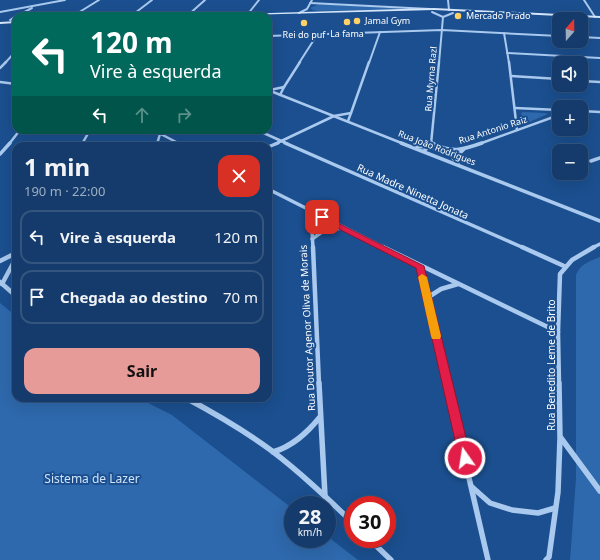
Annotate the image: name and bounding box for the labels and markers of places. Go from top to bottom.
place label: Mercado Prado [466,9,530,22]
marker: Mercado Prado [453,11,463,21]
place label: Jamal Gym [364,14,410,27]
marker: Jamal Gym [352,16,362,26]
marker: La fama [342,17,352,27]
marker: Rei do puf [299,18,309,28]
place label: La fama [330,27,364,40]
place label: Rei do puf [283,28,326,41]
pin [305,200,339,234]

